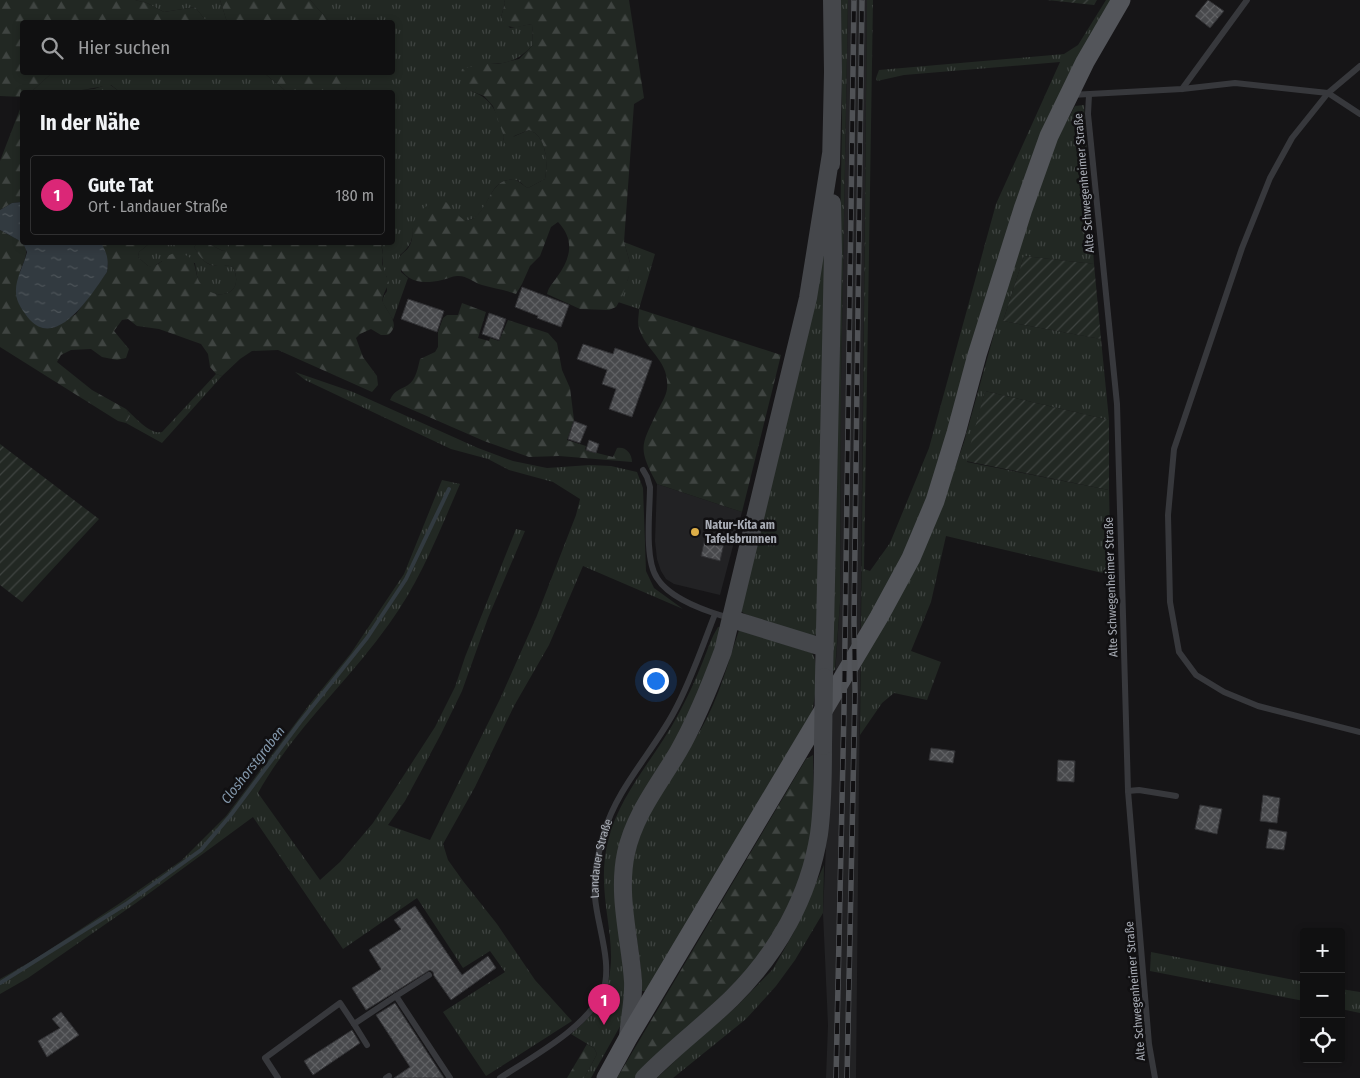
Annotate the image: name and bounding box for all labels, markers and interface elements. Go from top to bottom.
search box [20,20,395,75]
icon: search [38,34,66,62]
text: Hier suchen [78,36,170,59]
text: In der Nähe [40,110,140,136]
street label: Alte Schwegenheimer Straße [1071,112,1097,253]
text: Gute Tat [88,174,154,197]
text: 1 [54,186,60,205]
text: 180 m [335,186,374,205]
text: Ort · Landauer Straße [88,197,228,216]
street label: Alte Schwegenheimer Straße [1102,517,1120,657]
place label: Natur-Kita am Tafelsbrunnen [705,518,777,546]
marker: Natur-Kita am Tafelsbrunnen [689,526,701,538]
your location [643,668,669,694]
water label: Closhorstgraben [217,723,289,807]
street label: Landauer Straße [588,817,615,899]
street label: Alte Schwegenheimer Straße [1122,920,1148,1061]
map controls [1300,928,1345,1063]
button: + [1300,928,1345,973]
button: − [1300,973,1345,1018]
pin: 1 [588,984,620,1025]
button: locate [1300,1018,1345,1063]

